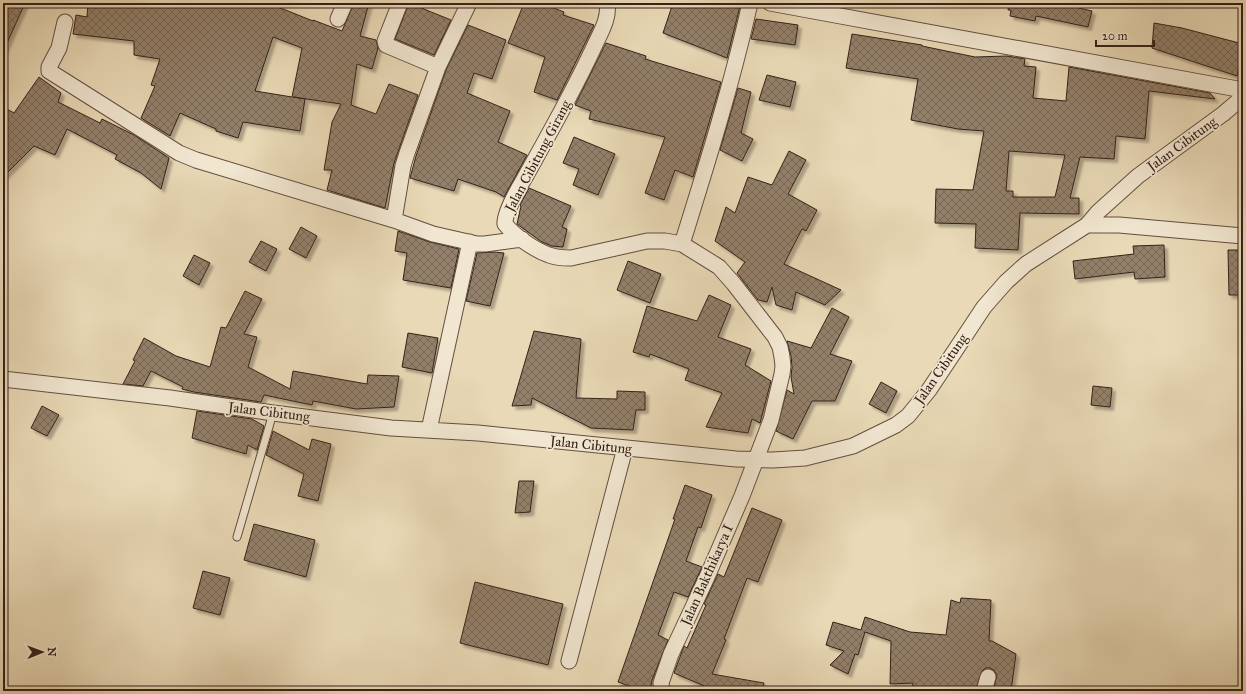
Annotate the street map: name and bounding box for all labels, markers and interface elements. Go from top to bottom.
scale bar [1096,22,1154,48]
text: 20 m [1102,29,1128,43]
street label: Jalan Cibitung Girang [500,97,576,217]
street label: Jalan Cibitung [1142,113,1221,177]
street label: Jalan Cibitung [909,330,973,410]
street label: Jalan Cibitung [225,398,311,426]
street label: Jalan Cibitung [547,432,633,459]
street label: Jalan Bakthikarya I [676,522,738,630]
north arrow [22,632,62,672]
text: N [45,647,58,657]

